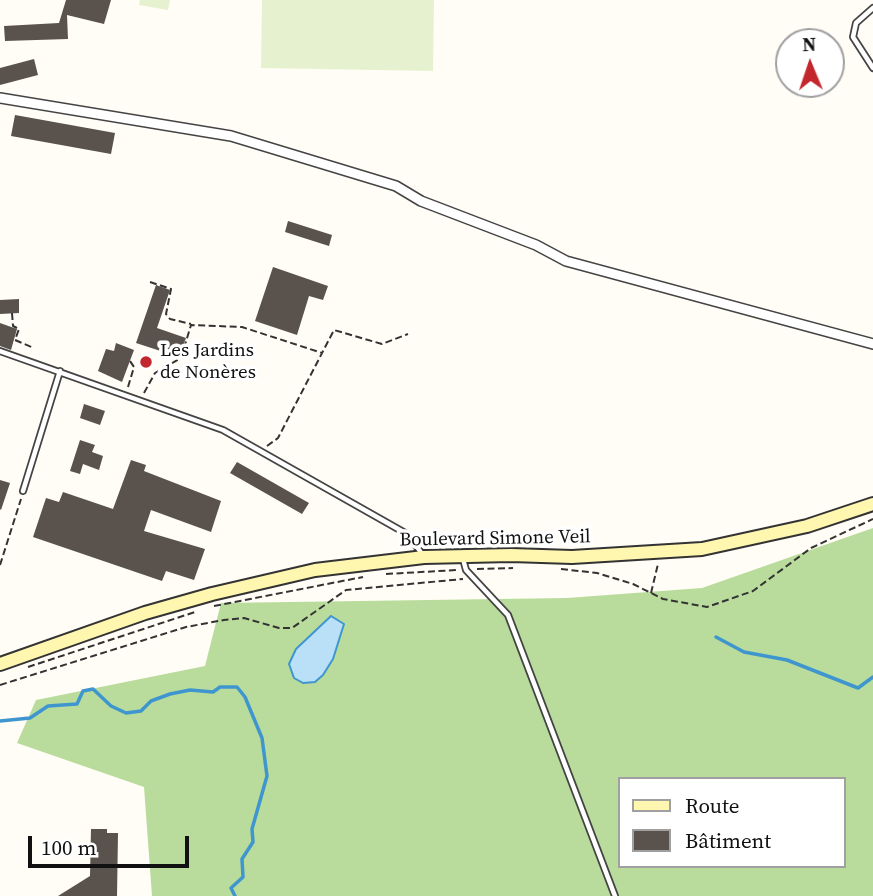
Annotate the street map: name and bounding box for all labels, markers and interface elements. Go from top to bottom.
north arrow [775,28,845,98]
text: N [802,31,817,57]
place label: Les Jardins de Nonères [160,340,256,384]
marker: Les Jardins de Nonères [138,354,154,370]
street label: Boulevard Simone Veil [399,526,591,552]
legend [618,777,845,868]
text: Route [685,791,740,820]
scale bar [32,822,192,866]
text: Bâtiment [685,826,771,855]
text: 100 m [41,833,96,862]

